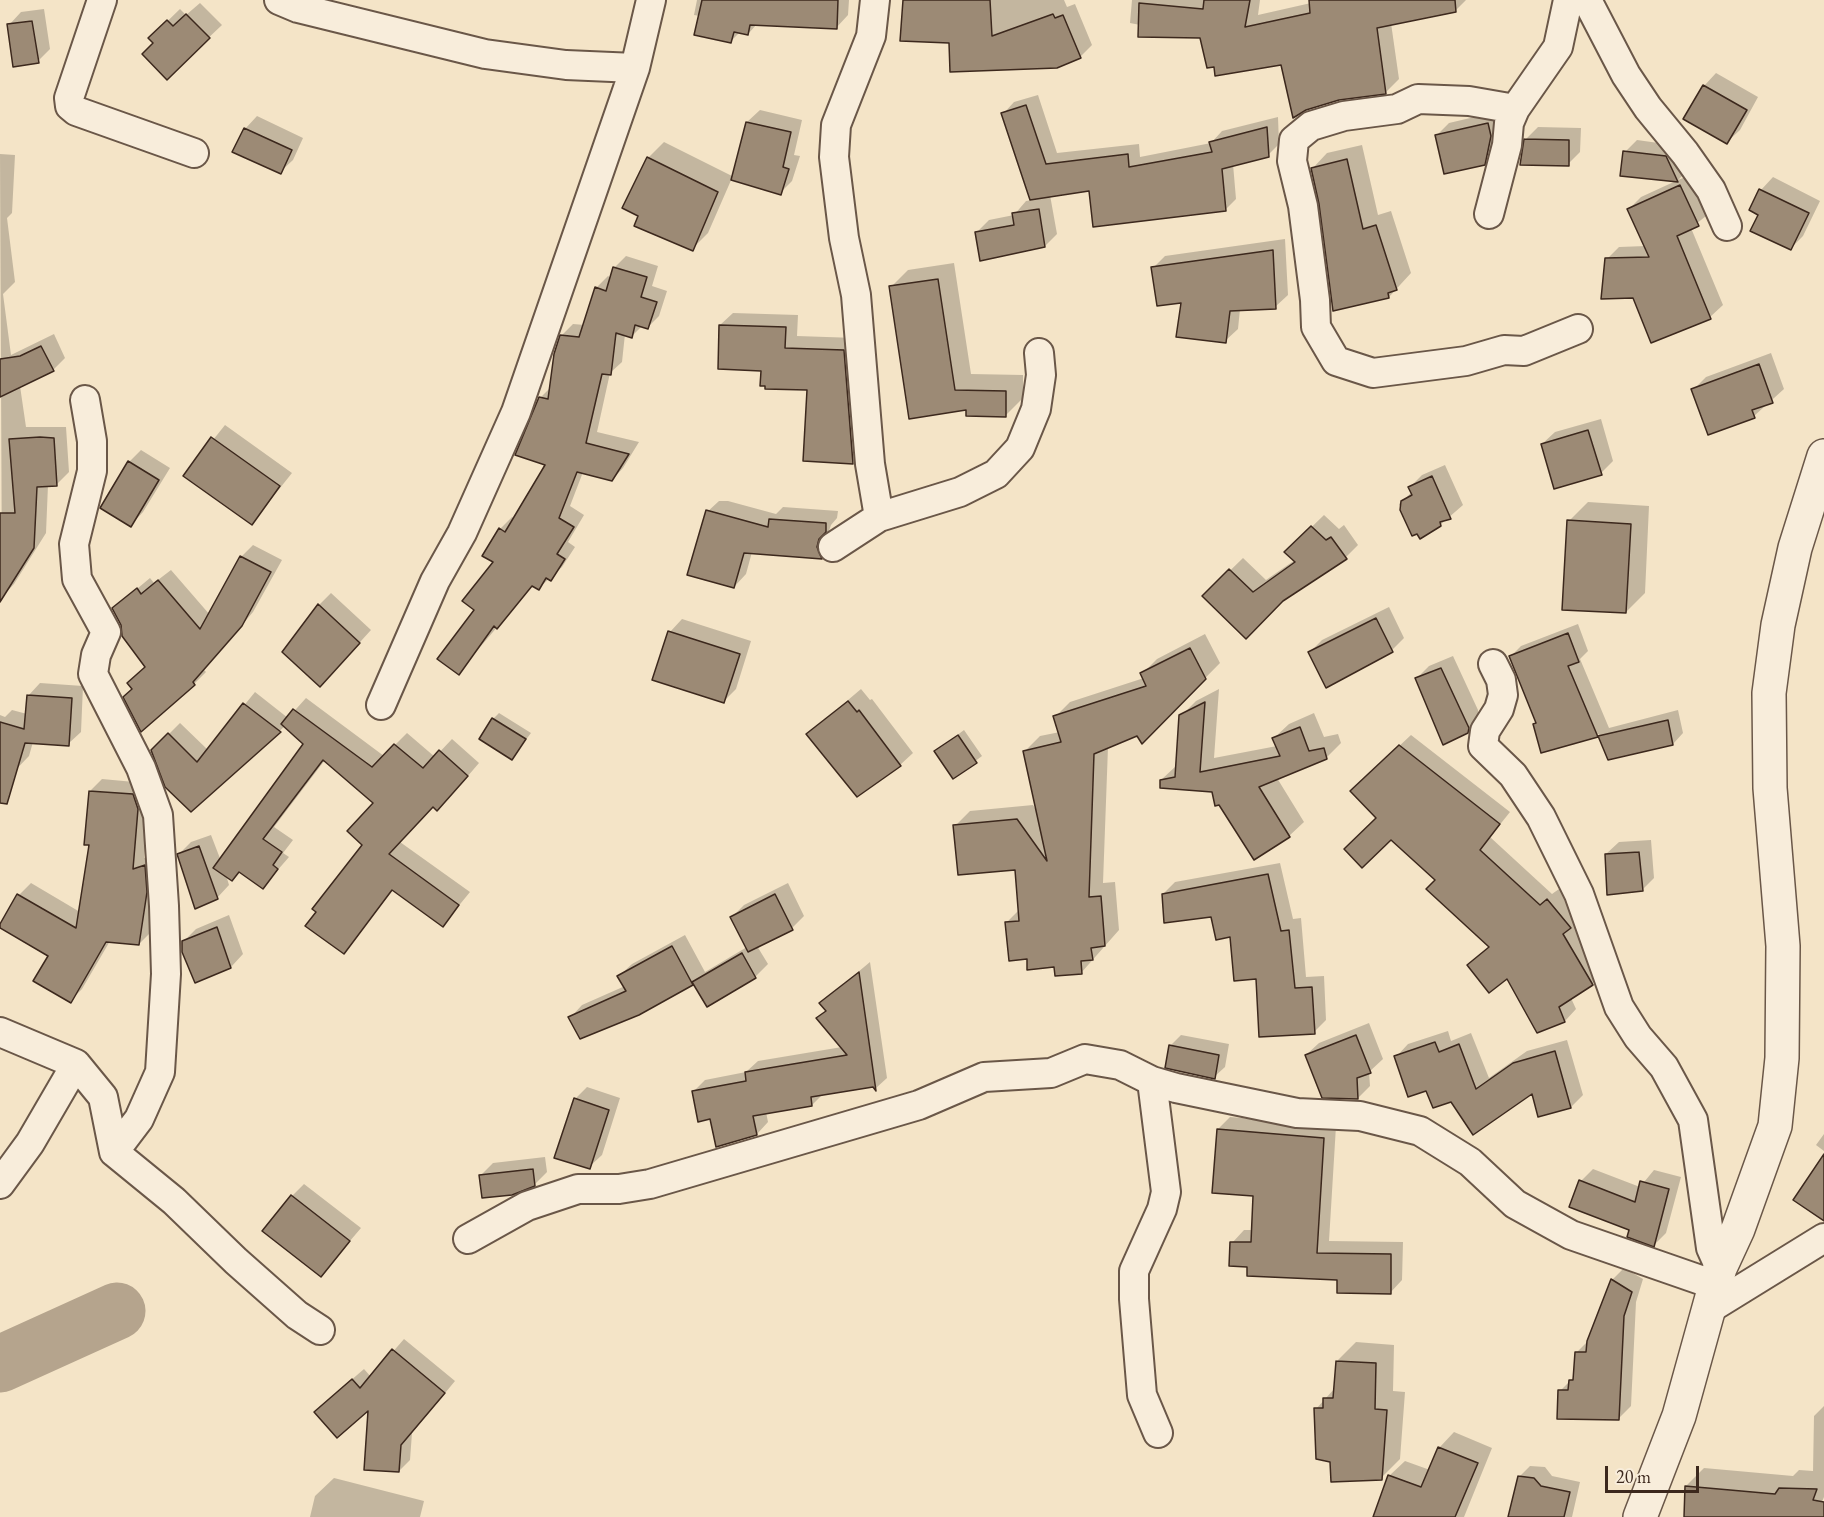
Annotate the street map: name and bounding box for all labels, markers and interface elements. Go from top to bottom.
scale bar [1608,1454,1702,1492]
text: 20 m [1616,1465,1651,1488]

